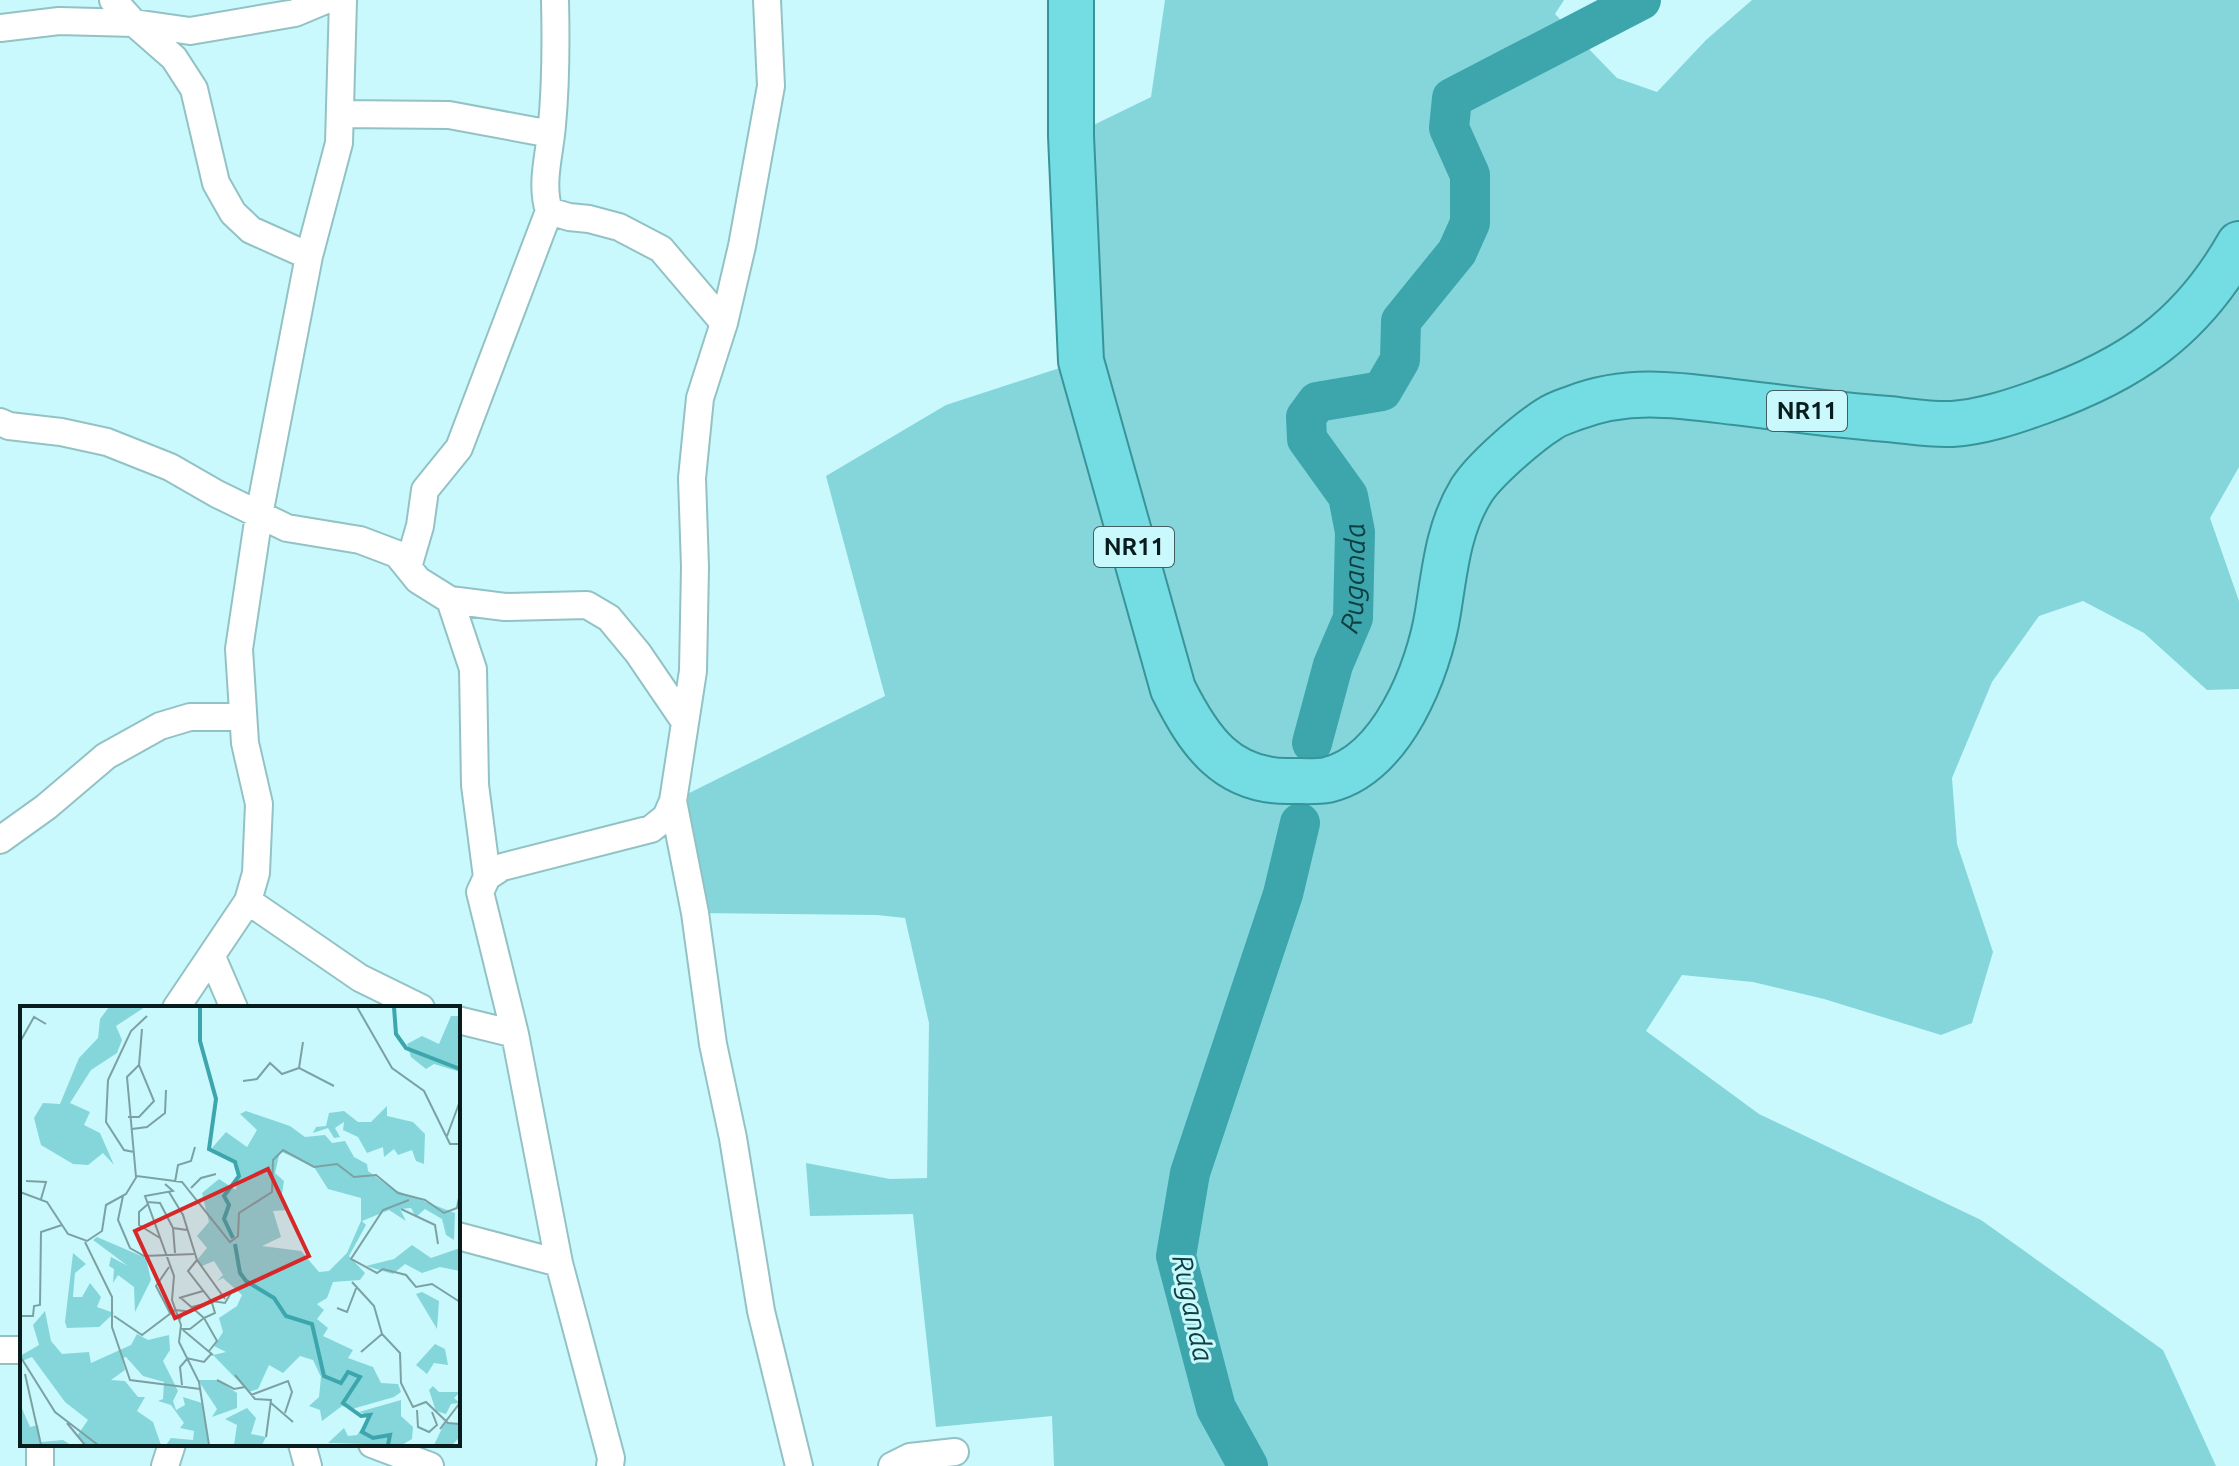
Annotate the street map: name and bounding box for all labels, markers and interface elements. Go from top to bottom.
road number: NR11 [1767,391,1847,431]
water label: Ruganda [1333,521,1371,637]
road number: NR11 [1094,527,1174,567]
inset map [20,1006,460,1446]
water label: Ruganda [1167,1251,1220,1364]

